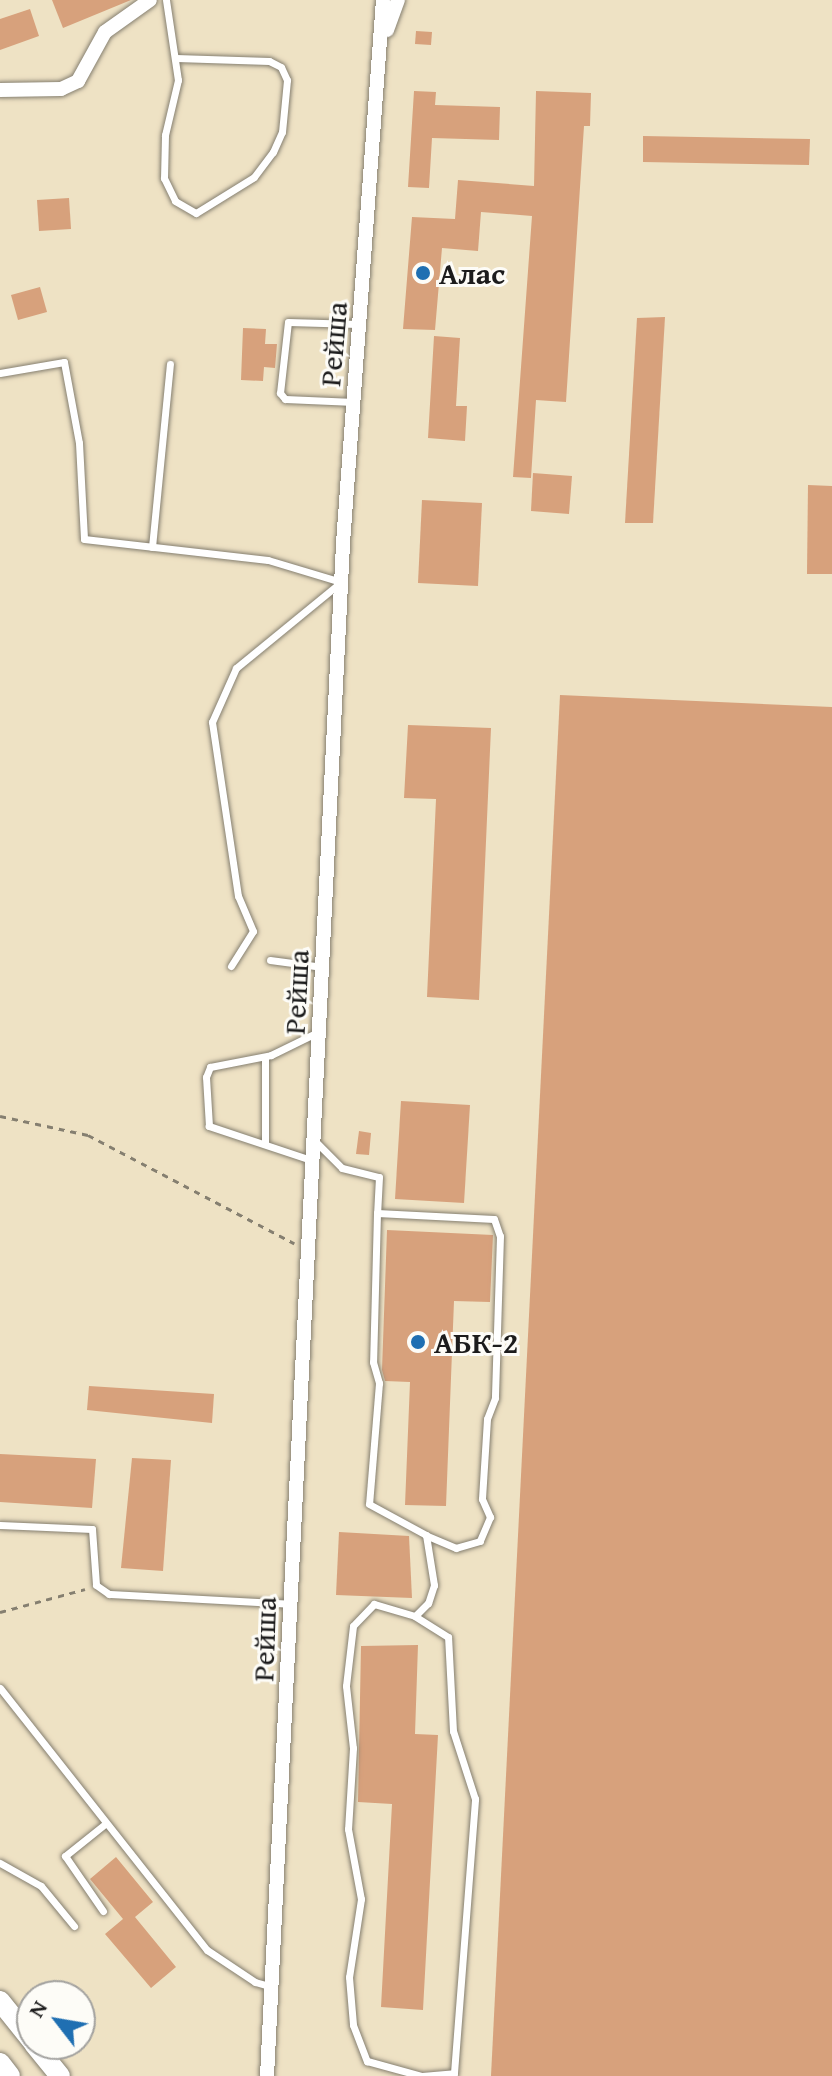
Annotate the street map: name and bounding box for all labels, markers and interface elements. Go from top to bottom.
place label: Алас [439,255,505,291]
marker: Алас [414,264,432,282]
street label: Рейша [311,300,355,388]
street label: Рейша [276,949,316,1035]
place label: АБК-2 [434,1324,518,1360]
marker: АБК-2 [409,1333,427,1351]
street label: Рейша [245,1596,283,1682]
north arrow [16,1980,96,2060]
text: N [20,1994,55,2023]

